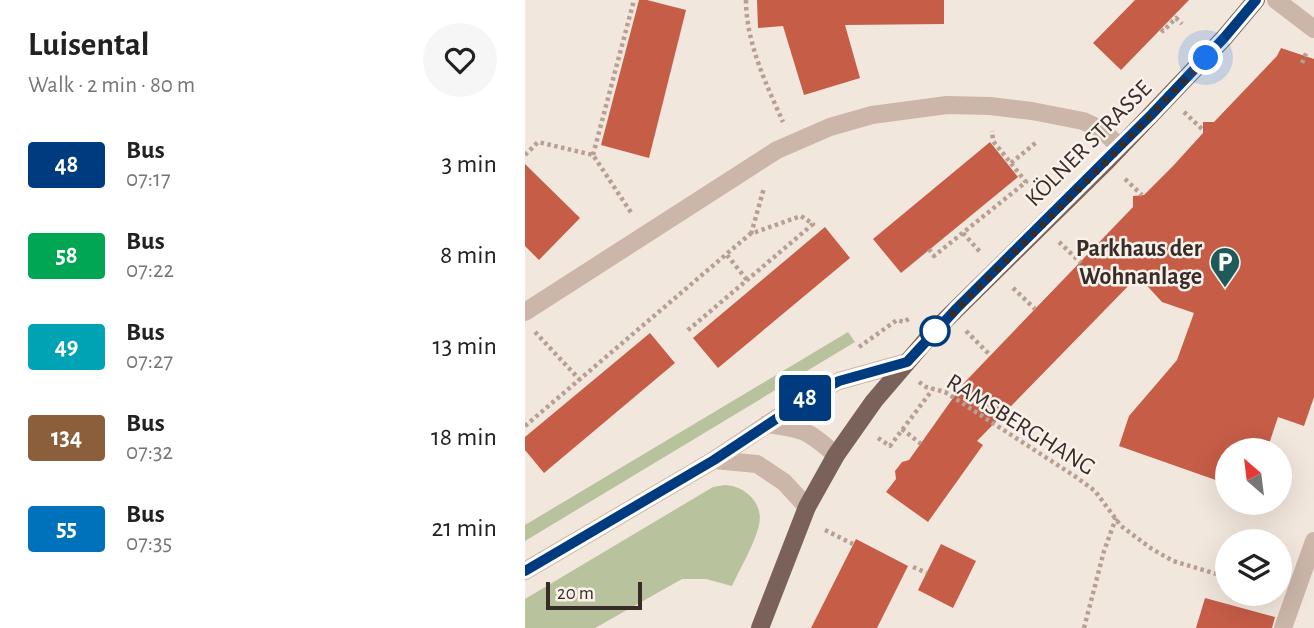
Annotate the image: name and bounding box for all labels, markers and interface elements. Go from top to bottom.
button: heart [423,23,497,97]
text: Luisental [28,29,150,62]
your location [1188,40,1223,75]
text: Walk · 2 min · 80 m [28,74,195,97]
street label: KÖLNER STRASSE [1020,75,1157,211]
text: Bus [126,137,165,163]
text: 3 min [441,151,497,177]
text: 48 [55,153,78,177]
text: 07:17 [126,168,171,191]
text: Bus [126,228,165,254]
place label: Parkhaus der Wohnanlage [1076,237,1203,289]
text: 8 min [440,242,497,268]
text: 58 [55,244,78,268]
parking icon: Parkhaus der Wohnanlage [1208,245,1242,289]
text: 07:22 [126,259,174,282]
unlabelled marker [920,316,950,346]
text: Bus [126,319,165,345]
text: 13 min [433,333,497,359]
text: 49 [55,335,78,359]
text: 07:27 [126,350,173,373]
street label: RAMSBERGHANG [942,370,1099,480]
line badge: 48 [773,375,837,421]
text: 48 [793,386,817,410]
text: Bus [126,410,165,436]
text: 18 min [431,424,497,450]
text: 134 [51,426,82,450]
north arrow [1215,438,1291,514]
map controls [1215,438,1292,606]
text: 07:32 [126,441,173,464]
text: Bus [126,501,165,527]
text: 21 min [431,515,497,541]
text: 55 [56,517,77,541]
button: layers [1215,529,1292,606]
text: 07:35 [126,532,172,555]
scale bar [546,579,642,611]
text: 20 m [557,584,594,603]

